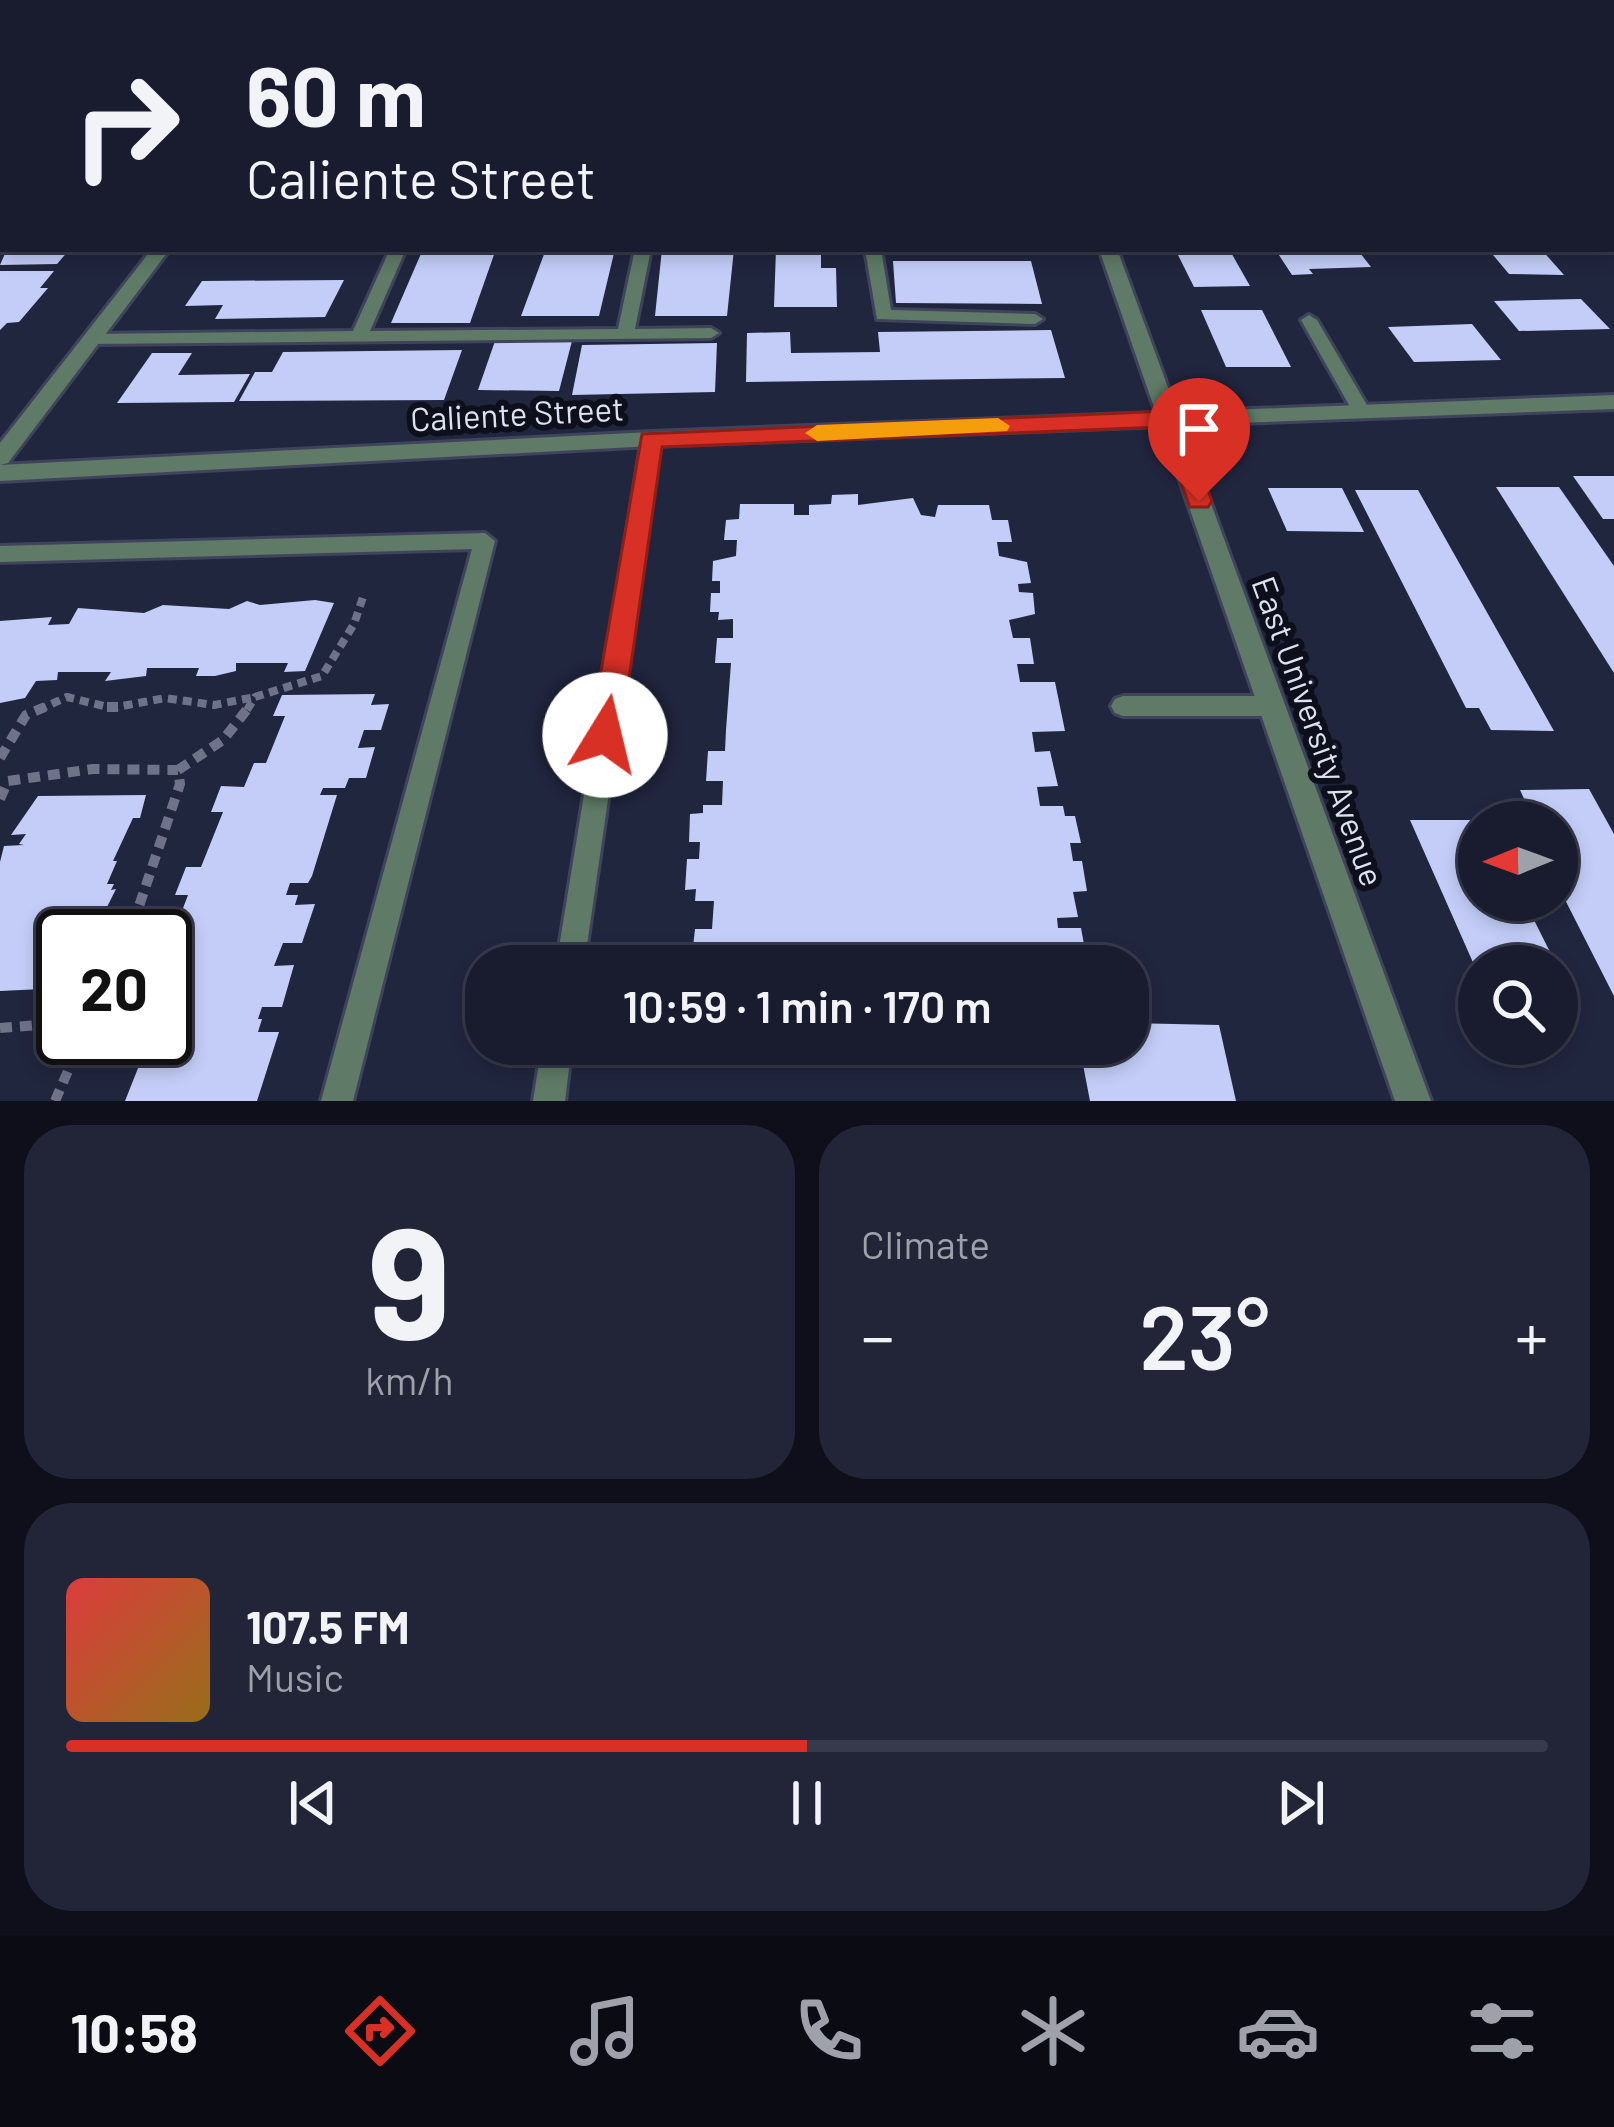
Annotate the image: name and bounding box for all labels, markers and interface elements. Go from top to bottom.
text: 60 m [246,43,426,144]
icon: right [48,48,204,204]
text: Caliente Street [246,145,596,210]
pin [1148,378,1250,501]
street label: Caliente Street [409,387,625,439]
icon: arrive [1166,396,1232,462]
street label: East University Avenue [1244,571,1394,891]
position arrow [542,672,668,798]
north arrow [1458,801,1578,921]
map controls [1458,801,1578,1065]
speed limit sign: 20 [36,909,192,1065]
button: search [1458,945,1578,1065]
text: 10:59 · 1 min · 170 m [622,978,992,1032]
text: 9 [368,1184,451,1371]
text: Climate [861,1220,990,1267]
text: 23° [1139,1280,1270,1388]
text: − [861,1295,894,1374]
text: + [1515,1295,1548,1374]
text: km/h [365,1356,454,1403]
text: 107.5 FM [246,1599,410,1653]
text: Music [246,1653,344,1700]
icon: previous [280,1770,346,1836]
icon: pause [774,1770,840,1836]
icon: next [1268,1770,1334,1836]
icon: directions [338,1989,422,2073]
icon: music [563,1989,647,2073]
icon: phone [787,1989,871,2073]
icon: climate [1011,1989,1095,2073]
icon: car [1236,1989,1320,2073]
icon: filters [1460,1989,1544,2073]
text: 10:58 [70,1999,198,2064]

